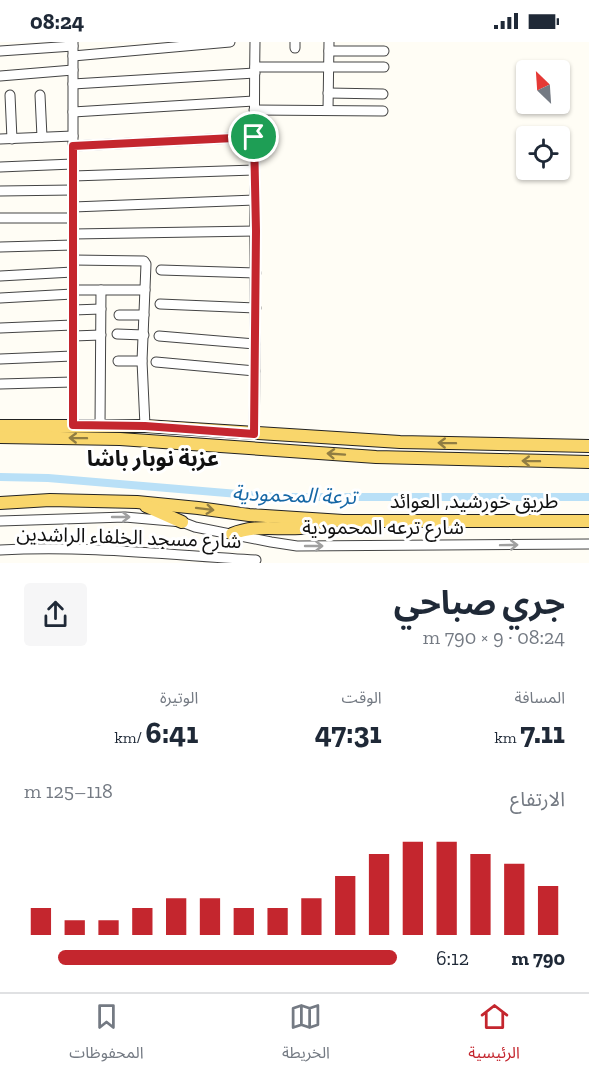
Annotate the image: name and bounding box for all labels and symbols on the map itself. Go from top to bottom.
north arrow [516,60,570,114]
pin [228,111,279,162]
one-way arrow [69,432,89,444]
one-way arrow [437,437,457,449]
district label: عزبة نوبار باشا [87,445,219,472]
one-way arrow [326,449,346,460]
one-way arrow [521,455,541,466]
water label: ترعة المحمودية [232,480,359,509]
street label: طريق خورشيد, العوائد [390,489,558,514]
one-way arrow [195,503,214,514]
one-way arrow [111,511,131,523]
street label: شارع ترعه المحمودية [302,515,464,542]
street label: شارع مسجد الخلفاء الراشدين [16,521,242,556]
one-way arrow [498,539,518,551]
one-way arrow [303,540,323,552]

